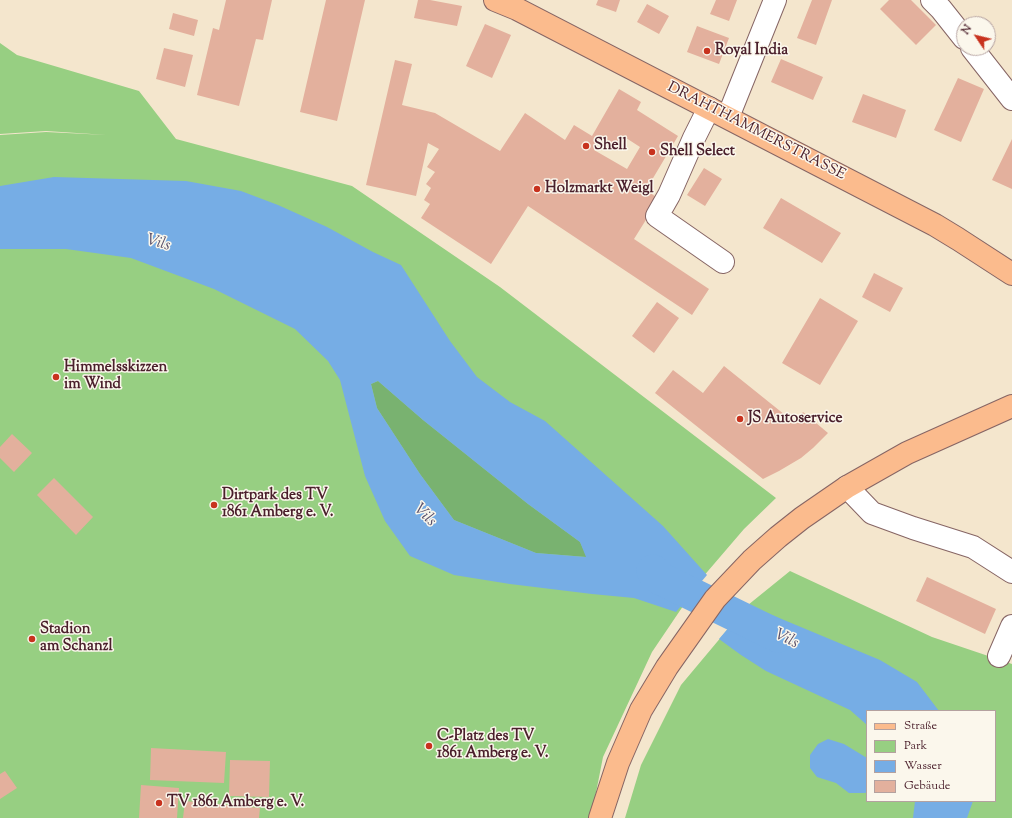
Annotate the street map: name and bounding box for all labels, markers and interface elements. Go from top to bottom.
north arrow [956,16,996,56]
text: N [958,22,976,38]
place label: Royal India [715,42,788,60]
marker: Royal India [702,46,712,56]
street label: DRAHTHAMMERSTRASSE [664,79,848,185]
place label: Shell [594,137,627,155]
marker: Shell [581,141,591,151]
place label: Shell Select [660,143,735,161]
marker: Shell Select [647,147,657,157]
place label: Holzmarkt Weigl [545,180,654,198]
marker: Holzmarkt Weigl [532,184,542,194]
water label: Vils [144,231,172,257]
place label: Himmelsskizzen im Wind [64,359,167,394]
marker: Himmelsskizzen im Wind [51,372,61,382]
place label: JS Autoservice [748,410,842,428]
marker: JS Autoservice [735,414,745,424]
place label: Dirtpark des TV 1861 Amberg e. V. [222,487,334,522]
marker: Dirtpark des TV 1861 Amberg e. V. [209,500,219,510]
water label: Vils [409,501,439,531]
place label: Stadion am Schanzl [40,621,113,656]
water label: Vils [771,626,801,654]
marker: Stadion am Schanzl [27,634,37,644]
legend [866,710,996,802]
text: Straße [904,717,937,735]
place label: C-Platz des TV 1861 Amberg e. V. [437,728,549,763]
text: Park [904,737,927,755]
marker: C-Platz des TV 1861 Amberg e. V. [424,741,434,751]
text: Wasser [904,757,942,775]
text: Gebäude [904,777,950,795]
place label: TV 1861 Amberg e. V. [167,794,304,812]
marker: TV 1861 Amberg e. V. [154,798,164,808]

